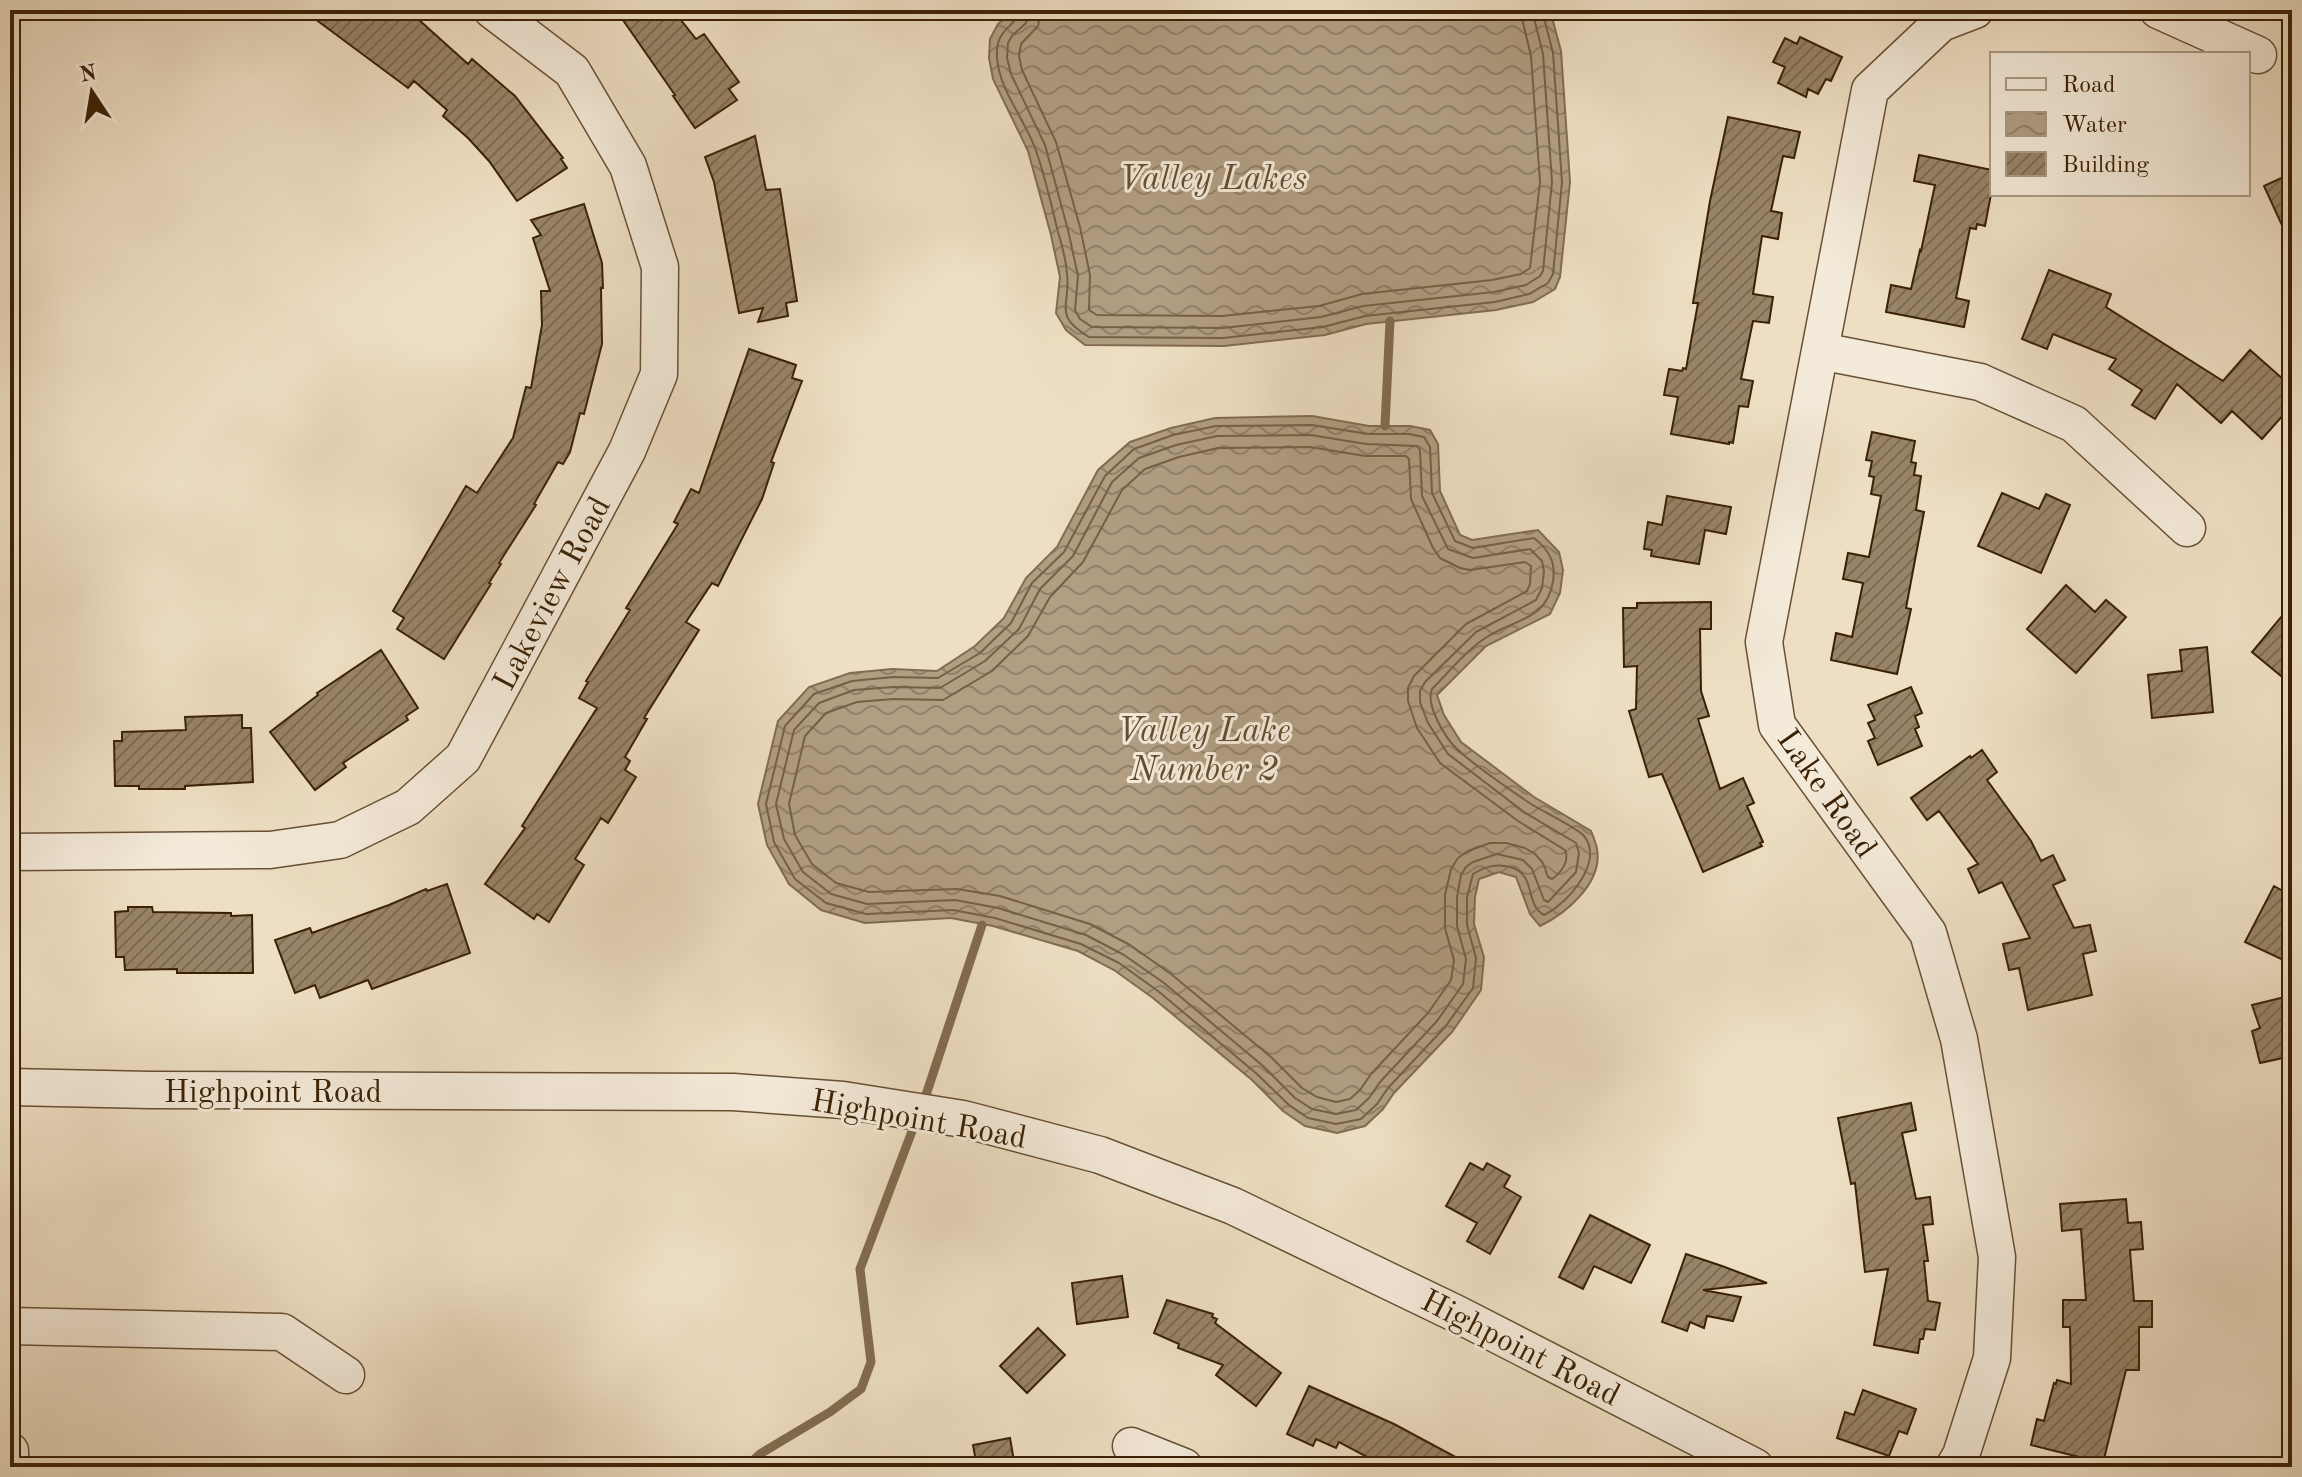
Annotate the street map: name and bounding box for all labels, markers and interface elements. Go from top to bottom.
north arrow [52,52,132,132]
legend [1990,52,2250,196]
text: N [78,62,99,87]
text: Road [2062,74,2115,98]
text: Water [2062,114,2127,138]
text: Building [2062,154,2149,178]
water label: Valley Lakes [1119,163,1307,197]
street label: Lakeview Road [489,492,618,696]
water label: Valley Lake Number 2 [1117,715,1291,788]
street label: Lake Road [1770,725,1881,865]
street label: Highpoint Road [164,1078,382,1110]
street label: Highpoint Road [808,1086,1029,1156]
street label: Highpoint Road [1415,1286,1624,1413]

